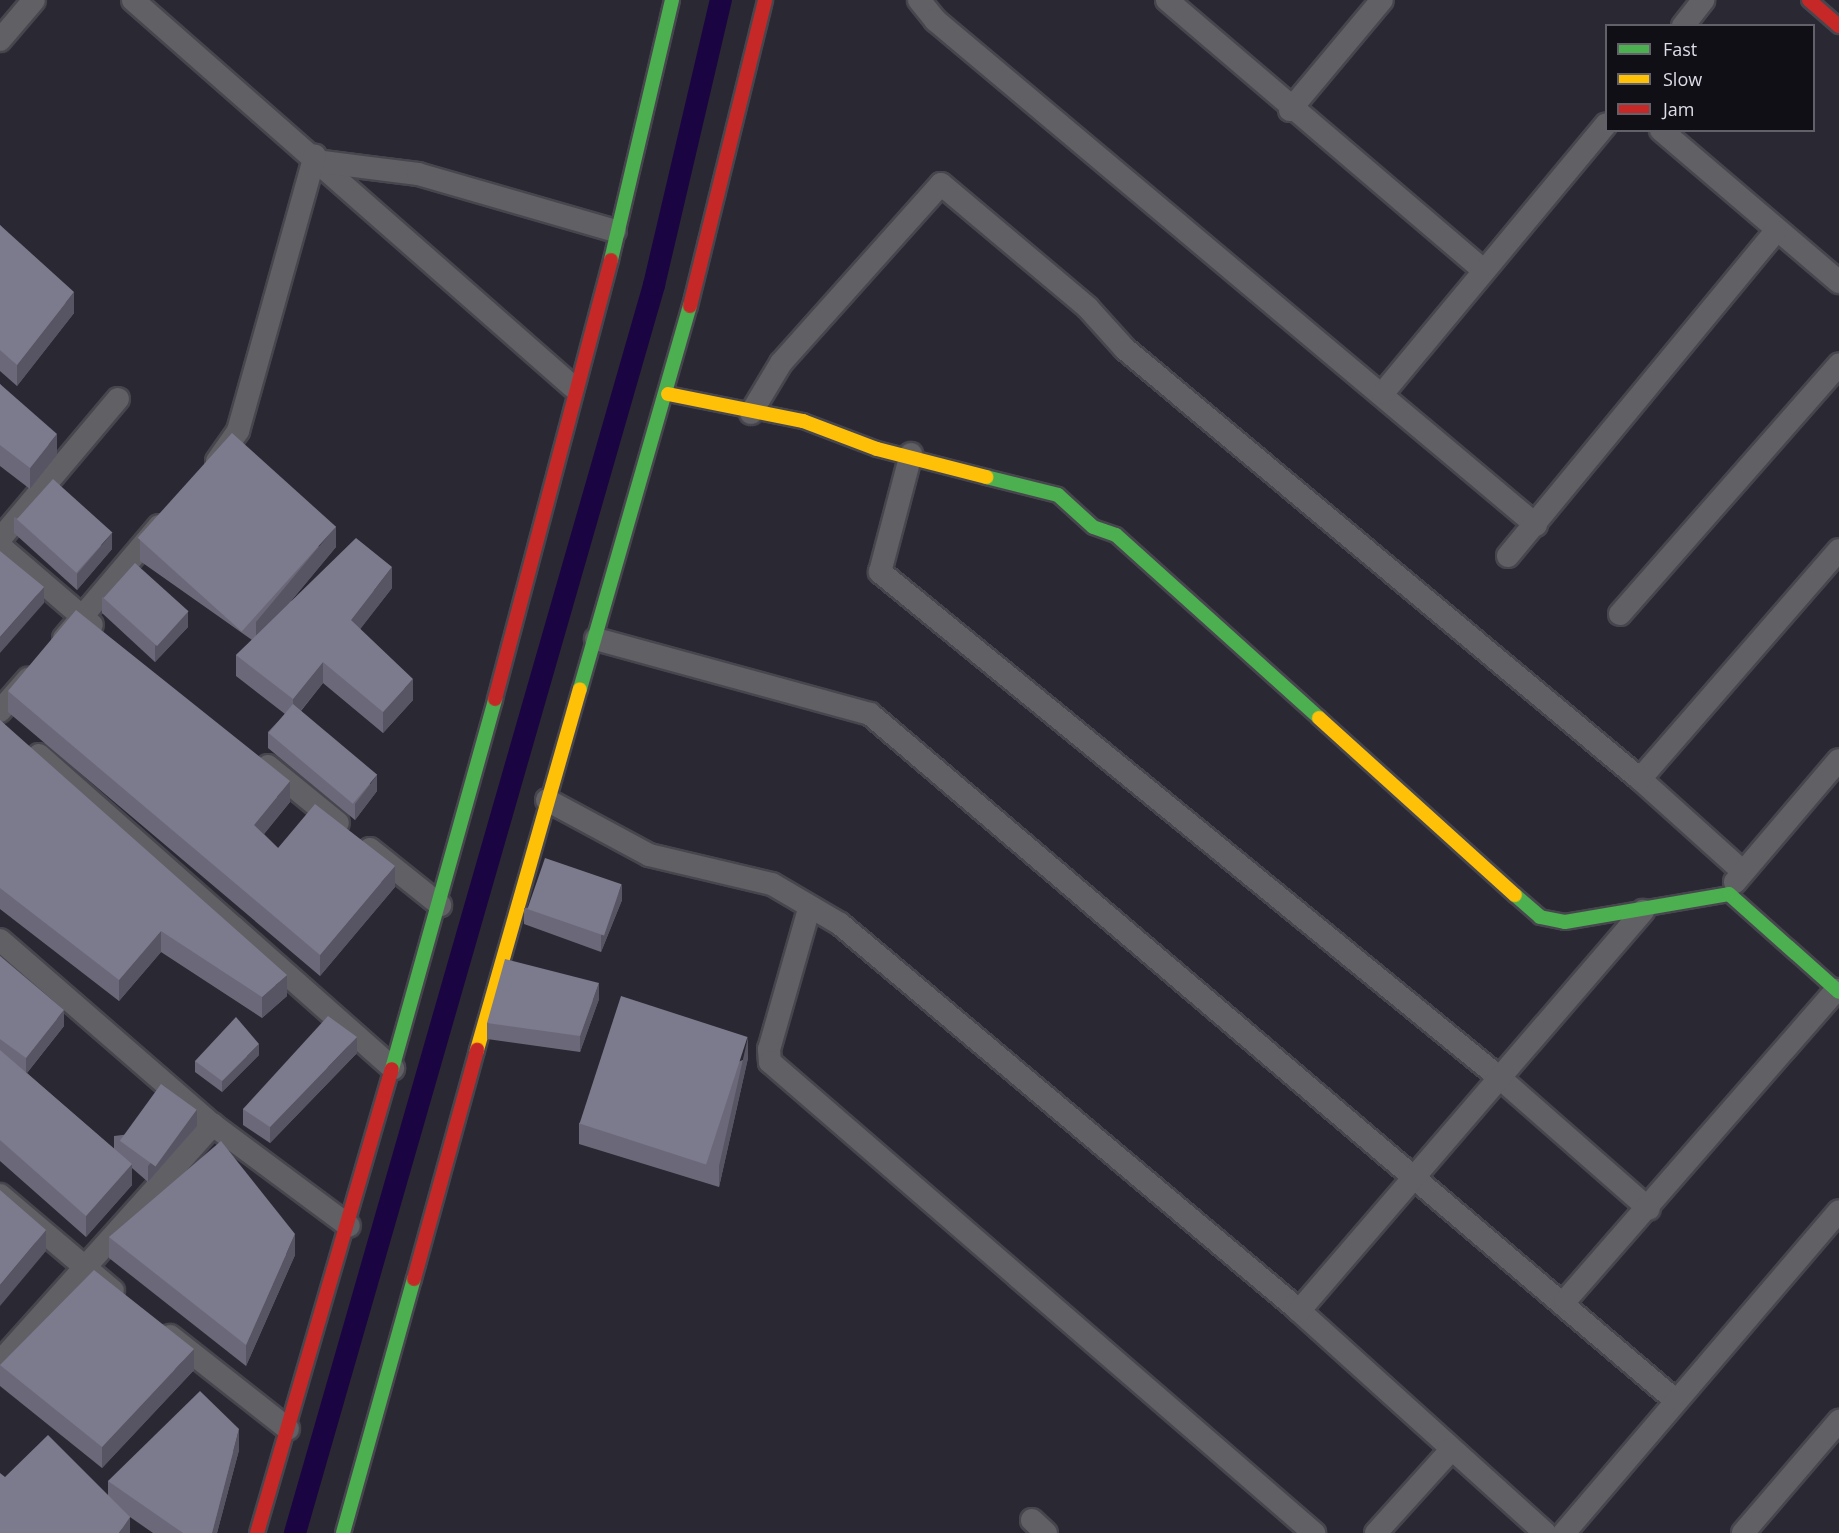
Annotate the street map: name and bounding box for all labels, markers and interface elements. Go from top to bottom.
legend [1605,24,1815,132]
text: Fast [1663,37,1697,61]
text: Slow [1663,67,1702,91]
text: Jam [1663,97,1695,121]

